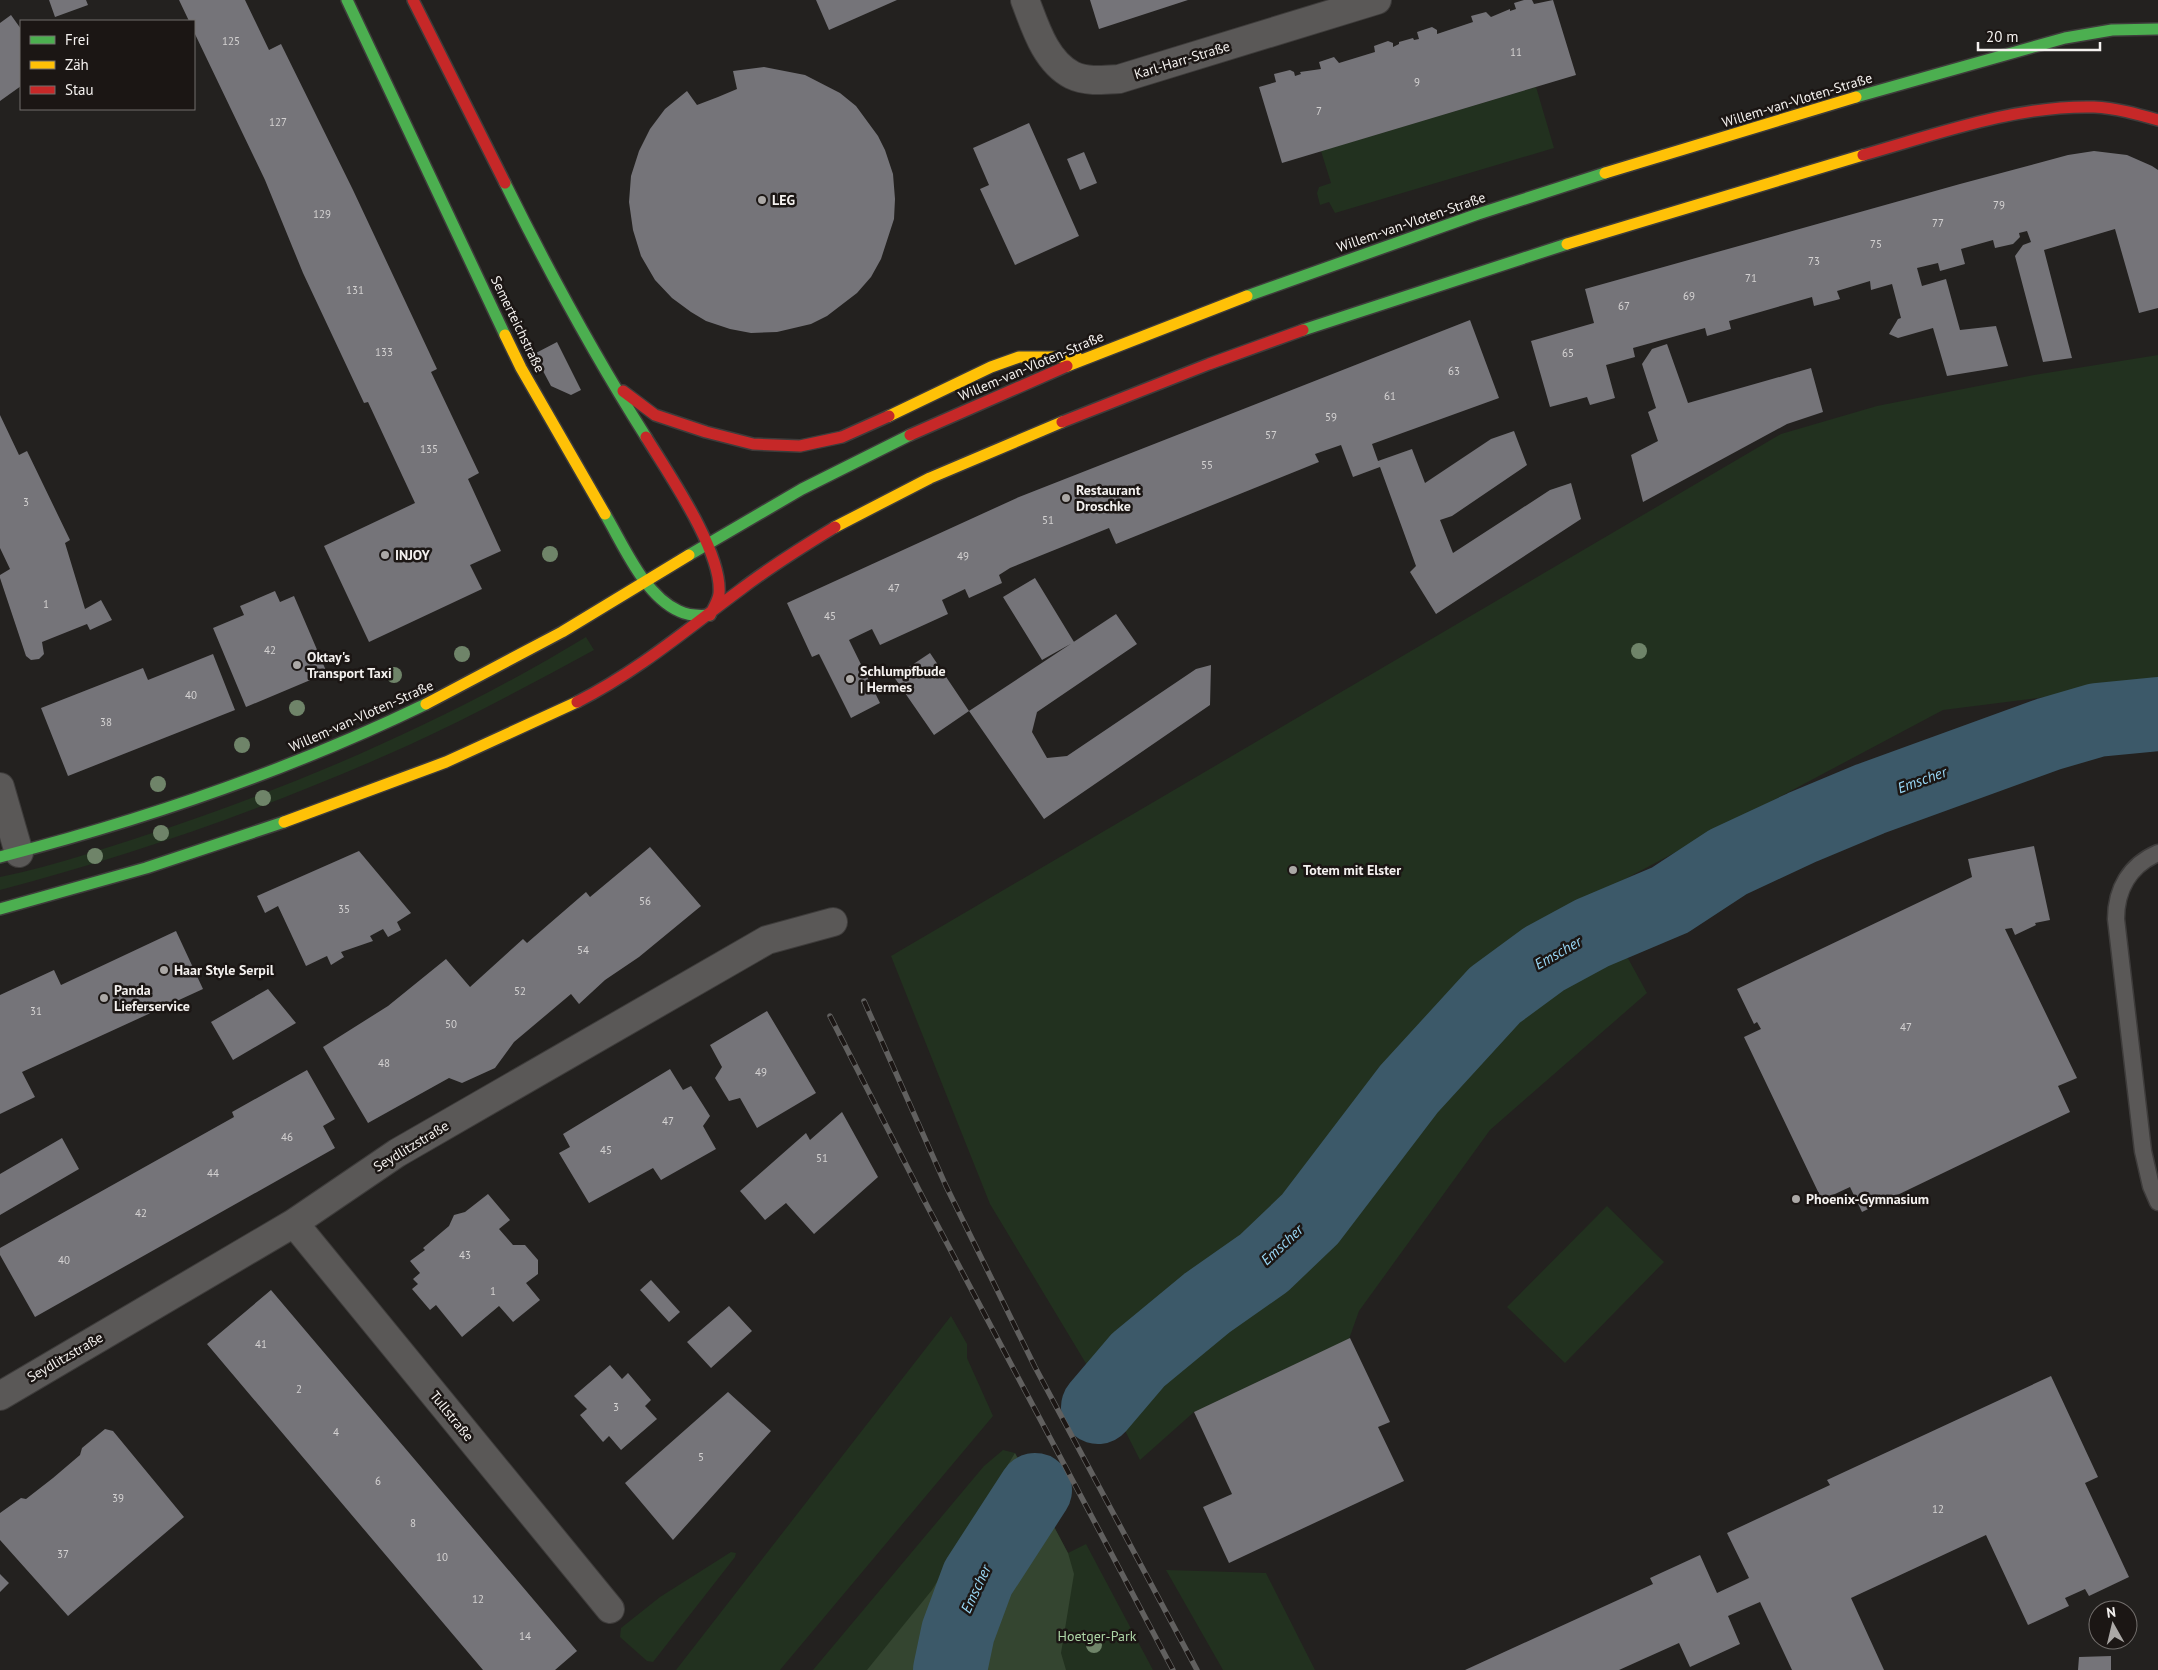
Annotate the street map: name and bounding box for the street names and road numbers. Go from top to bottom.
street label: Karl-Harr-Straße [1132,37,1232,83]
street label: Willem-van-Vloten-Straße [1720,69,1874,131]
street label: Willem-van-Vloten-Straße [1334,188,1488,256]
street label: Semerteichstraße [487,273,549,375]
street label: Willem-van-Vloten-Straße [956,327,1106,405]
street label: Willem-van-Vloten-Straße [286,676,436,756]
street label: Seydlitzstraße [370,1116,452,1176]
street label: Seydlitzstraße [24,1328,106,1386]
street label: Tullstraße [426,1387,478,1445]

